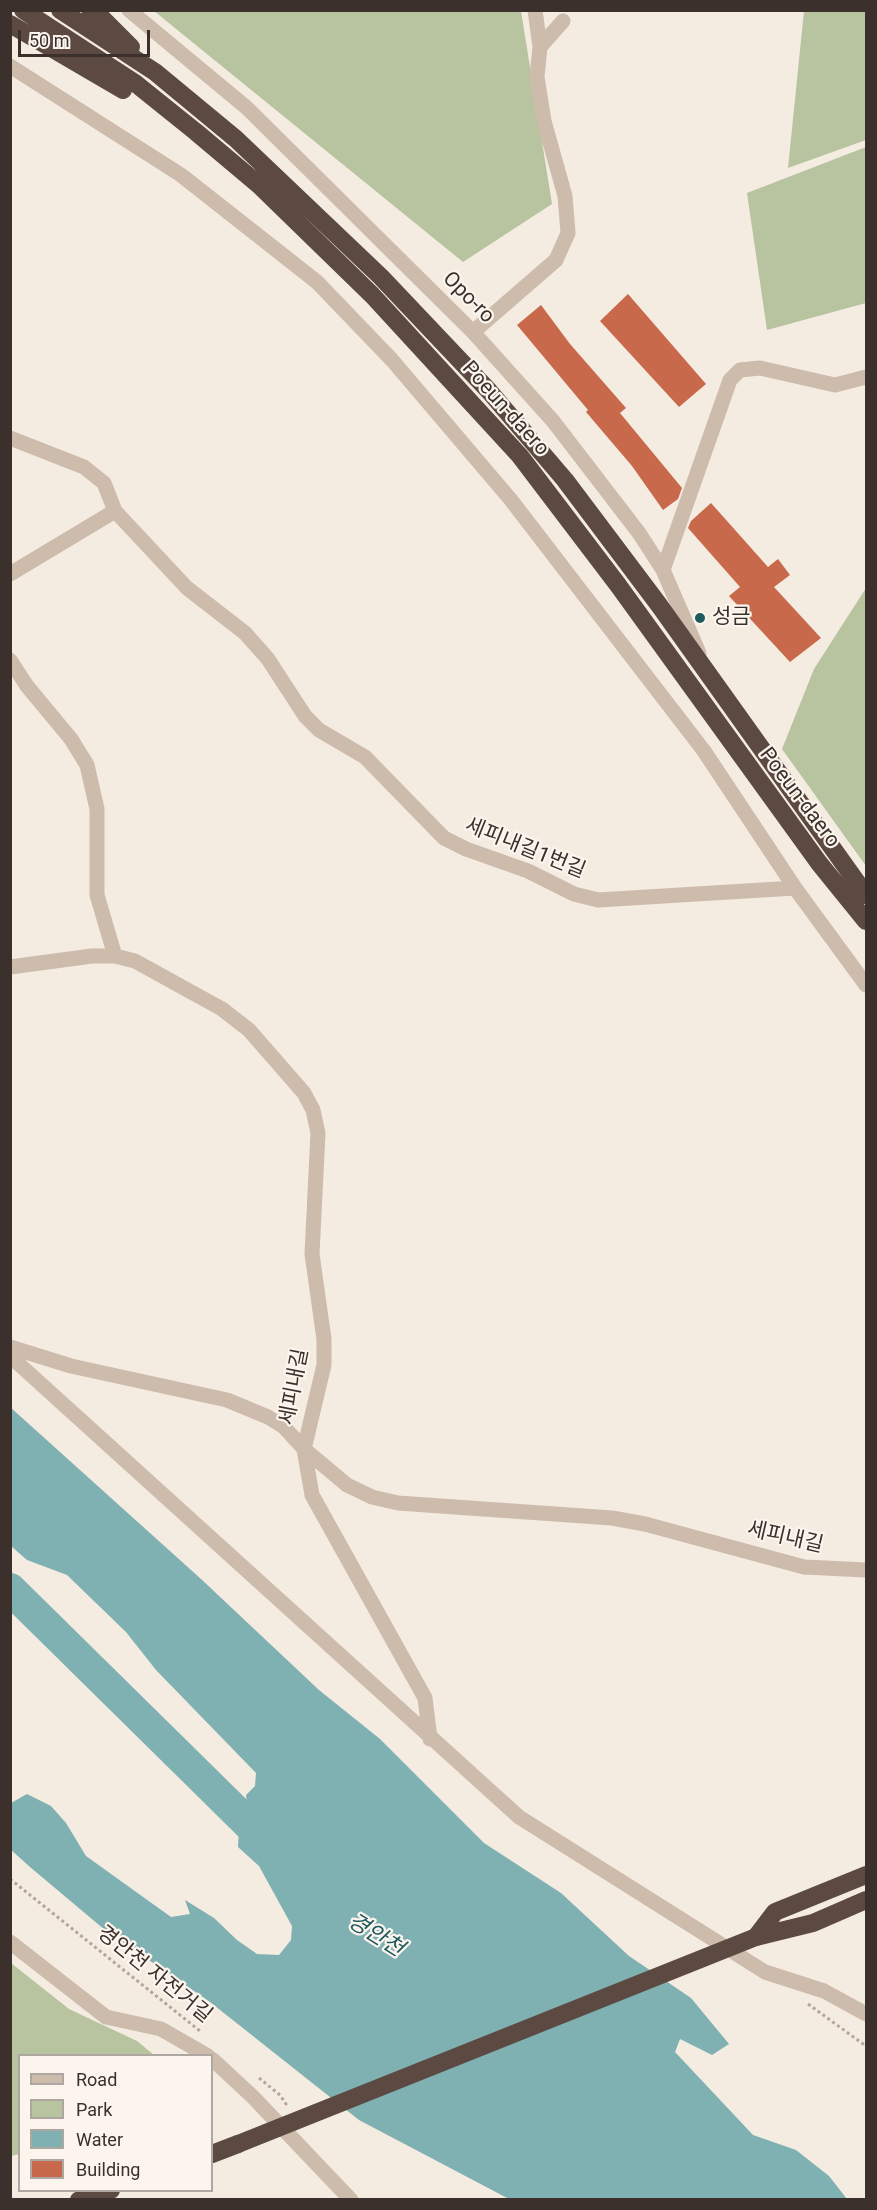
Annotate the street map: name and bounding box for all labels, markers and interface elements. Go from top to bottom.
scale bar [21,18,153,56]
text: 50 m [29,30,69,51]
street label: Opo-ro [437,267,499,329]
street label: Poeun-daero [456,357,554,461]
place label: 성금 [712,605,751,631]
marker: 성금 [693,611,707,625]
street label: Poeun-daero [753,743,845,853]
street label: 세피내길1번길 [461,813,589,885]
street label: 세피내길 [275,1347,315,1427]
street label: 세피내길 [745,1517,825,1559]
water label: 경안천 [342,1909,408,1963]
street label: 경안천 자전거길 [91,1921,217,2029]
legend [18,2054,213,2192]
text: Road [76,2069,117,2090]
text: Park [76,2099,112,2120]
text: Water [76,2129,123,2150]
text: Building [76,2159,140,2180]

